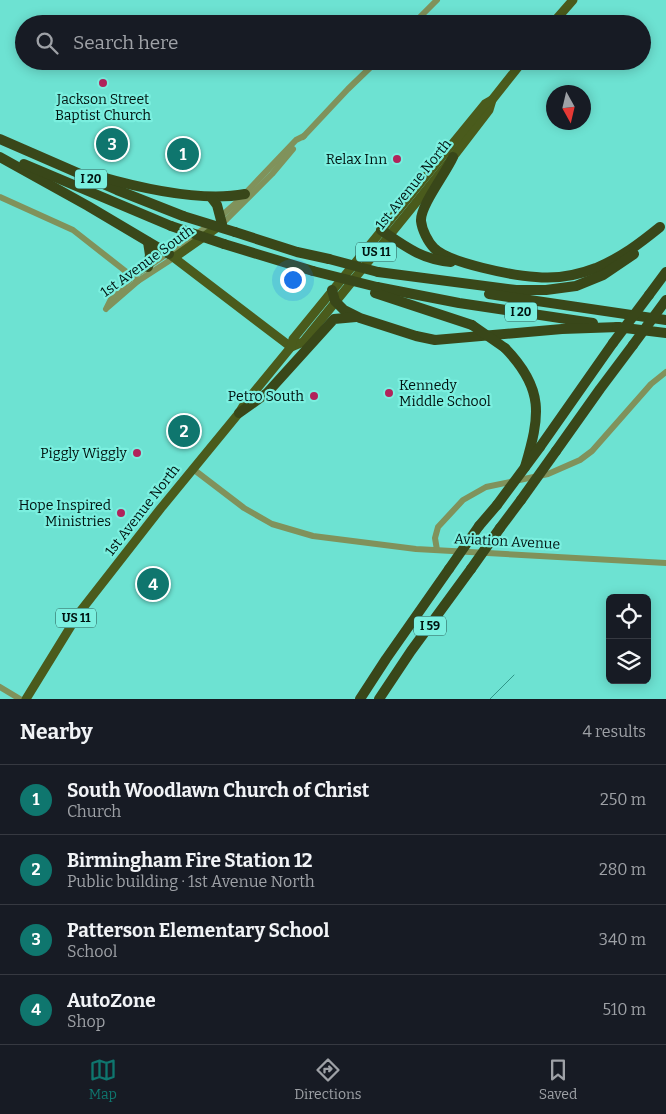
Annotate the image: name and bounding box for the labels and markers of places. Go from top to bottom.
marker: Jackson Street Baptist Church [97,77,109,89]
place label: Jackson Street Baptist Church [55,91,151,124]
pin: 3 [96,125,128,163]
pin: 1 [167,135,199,173]
place label: Relax Inn [326,151,387,168]
marker: Relax Inn [391,153,403,165]
place label: Kennedy Middle School [399,377,491,410]
marker: Kennedy Middle School [383,387,395,399]
place label: Petro South [228,388,304,405]
marker: Petro South [308,390,320,402]
pin: 2 [168,412,200,450]
place label: Piggly Wiggly [40,445,128,462]
marker: Piggly Wiggly [131,447,143,459]
place label: Hope Inspired Ministries [18,497,111,530]
marker: Hope Inspired Ministries [115,507,127,519]
pin: 4 [137,565,169,603]

